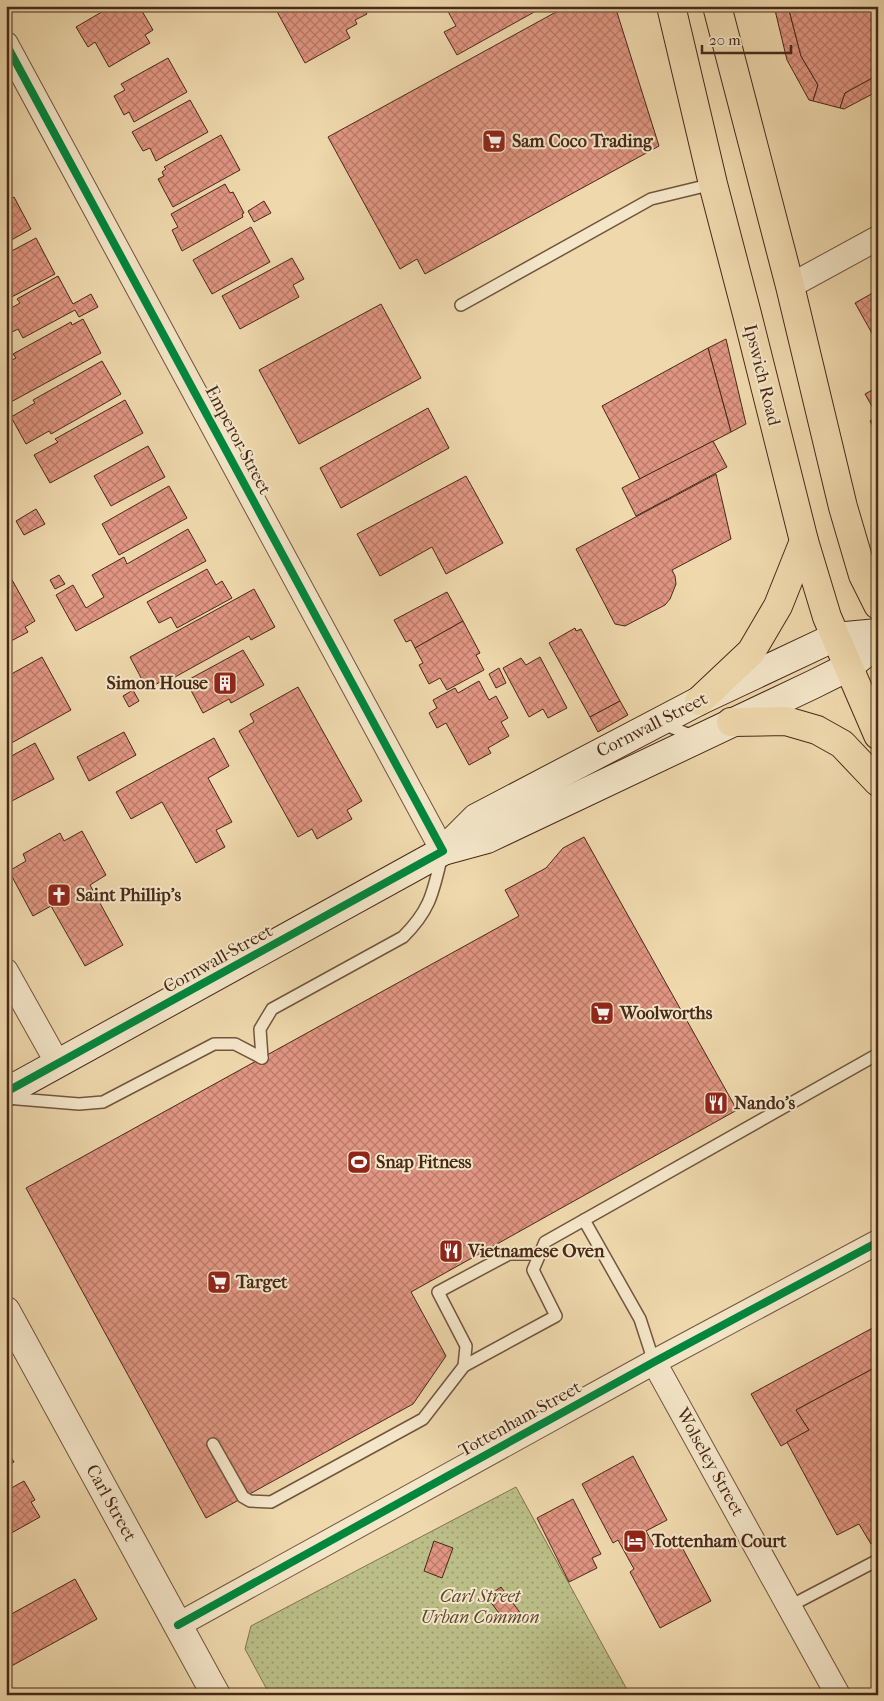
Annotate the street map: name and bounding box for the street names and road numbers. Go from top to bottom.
street label: Ipswich Road [739,322,785,428]
street label: Emperor Street [201,382,276,498]
street label: Cornwall Street [593,688,711,762]
street label: Cornwall Street [160,920,277,998]
street label: Tottenham Street [455,1376,585,1461]
street label: Wolseley Street [671,1403,749,1520]
street label: Carl Street [81,1461,141,1545]

